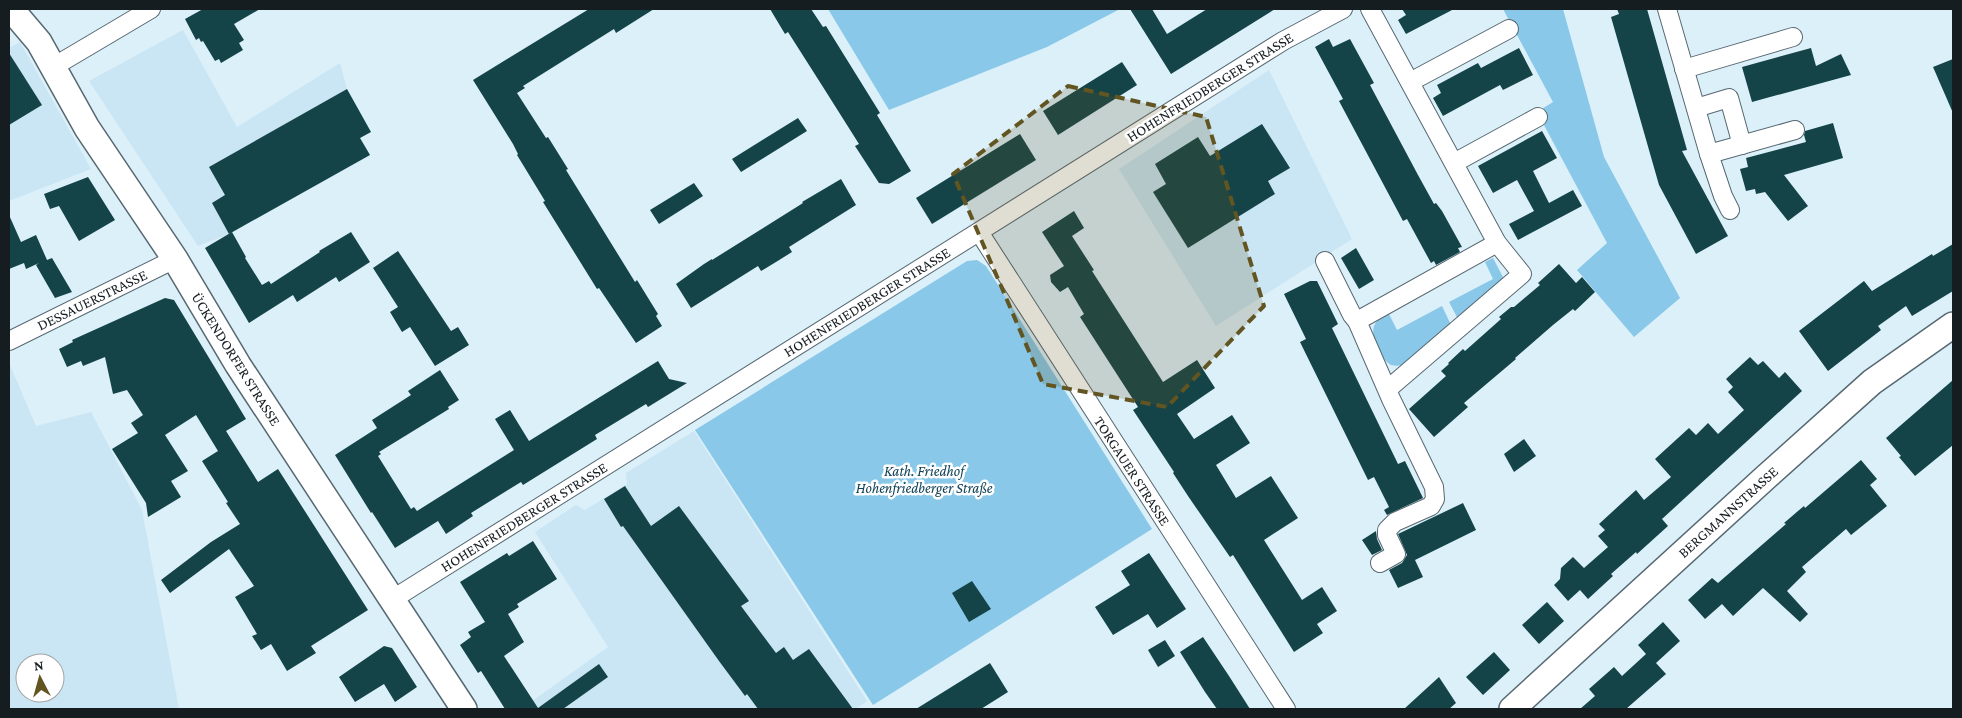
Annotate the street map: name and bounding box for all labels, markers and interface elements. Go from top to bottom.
street label: HOHENFRIEDBERGER STRASSE [1124,29,1296,145]
street label: HOHENFRIEDBERGER STRASSE [781,244,953,360]
street label: DESSAUERSTRASSE [34,266,150,334]
street label: ÜCKENDORFER STRASSE [188,290,284,428]
street label: TORGAUER STRASSE [1091,414,1173,528]
street label: HOHENFRIEDBERGER STRASSE [438,459,610,575]
park label: Kath. Friedhof Hohenfriedberger Straße [856,463,993,497]
street label: BERGMANNSTRASSE [1675,463,1781,561]
north arrow [15,653,65,703]
text: N [33,657,45,674]

